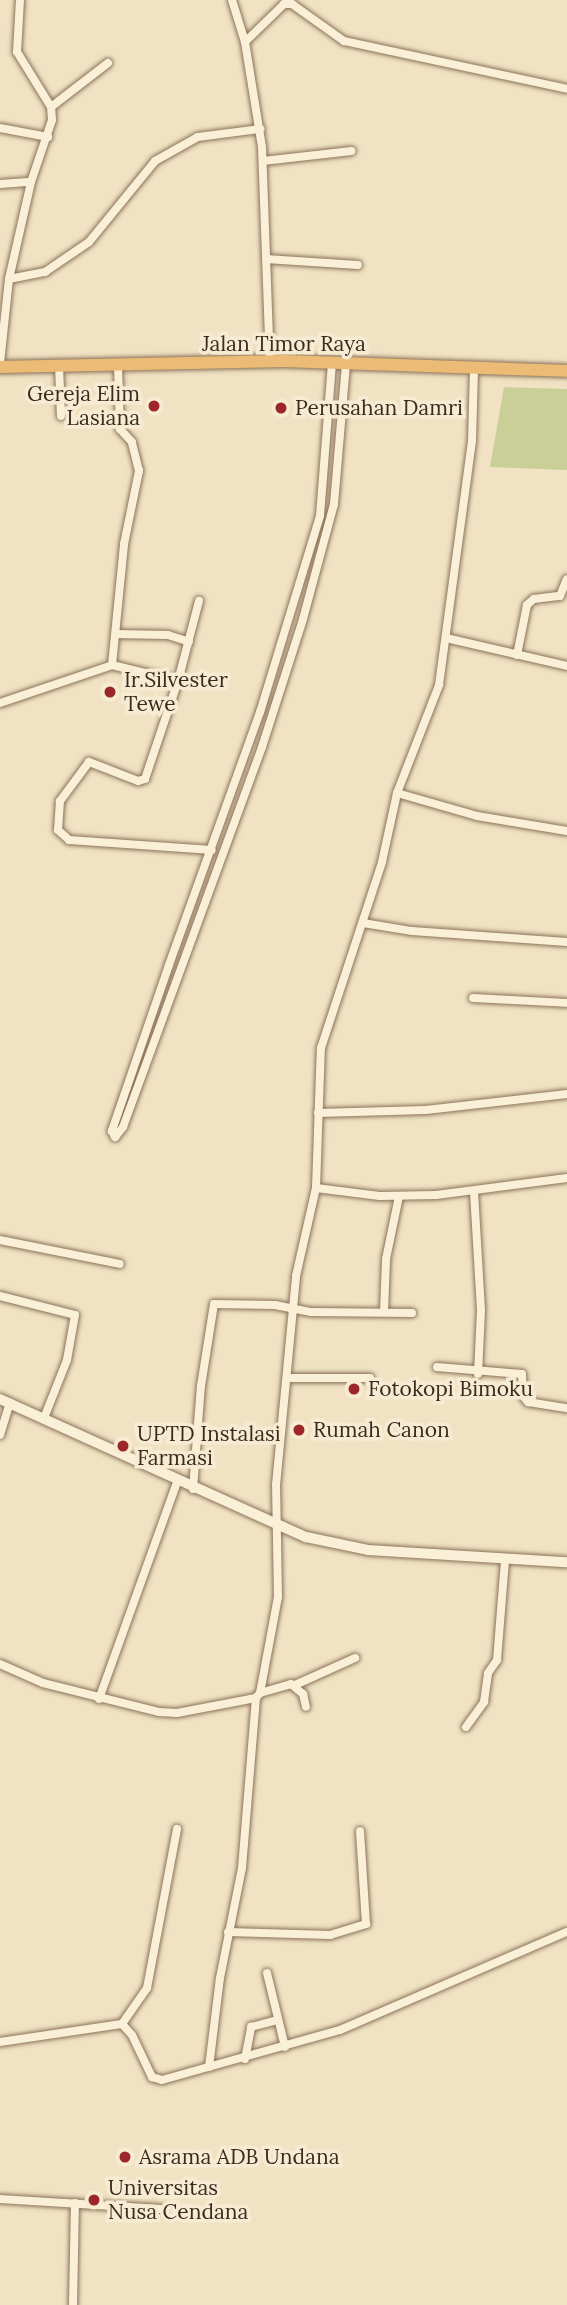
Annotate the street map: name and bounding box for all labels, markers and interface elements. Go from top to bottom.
street label: Jalan Timor Raya [202,331,366,357]
place label: Gereja Elim Lasiana [27,381,140,431]
place label: Perusahan Damri [295,395,463,421]
marker: Gereja Elim Lasiana [146,398,162,414]
marker: Perusahan Damri [273,400,289,416]
place label: Ir.Silvester Tewe [124,667,228,717]
marker: Ir.Silvester Tewe [102,684,118,700]
place label: Fotokopi Bimoku [368,1376,533,1402]
marker: Fotokopi Bimoku [346,1381,362,1397]
place label: Rumah Canon [313,1417,450,1443]
place label: UPTD Instalasi Farmasi [137,1421,281,1471]
marker: Rumah Canon [291,1422,307,1438]
marker: UPTD Instalasi Farmasi [115,1438,131,1454]
place label: Asrama ADB Undana [139,2144,339,2170]
marker: Asrama ADB Undana [117,2149,133,2165]
place label: Universitas Nusa Cendana [108,2175,248,2225]
marker: Universitas Nusa Cendana [86,2192,102,2208]

